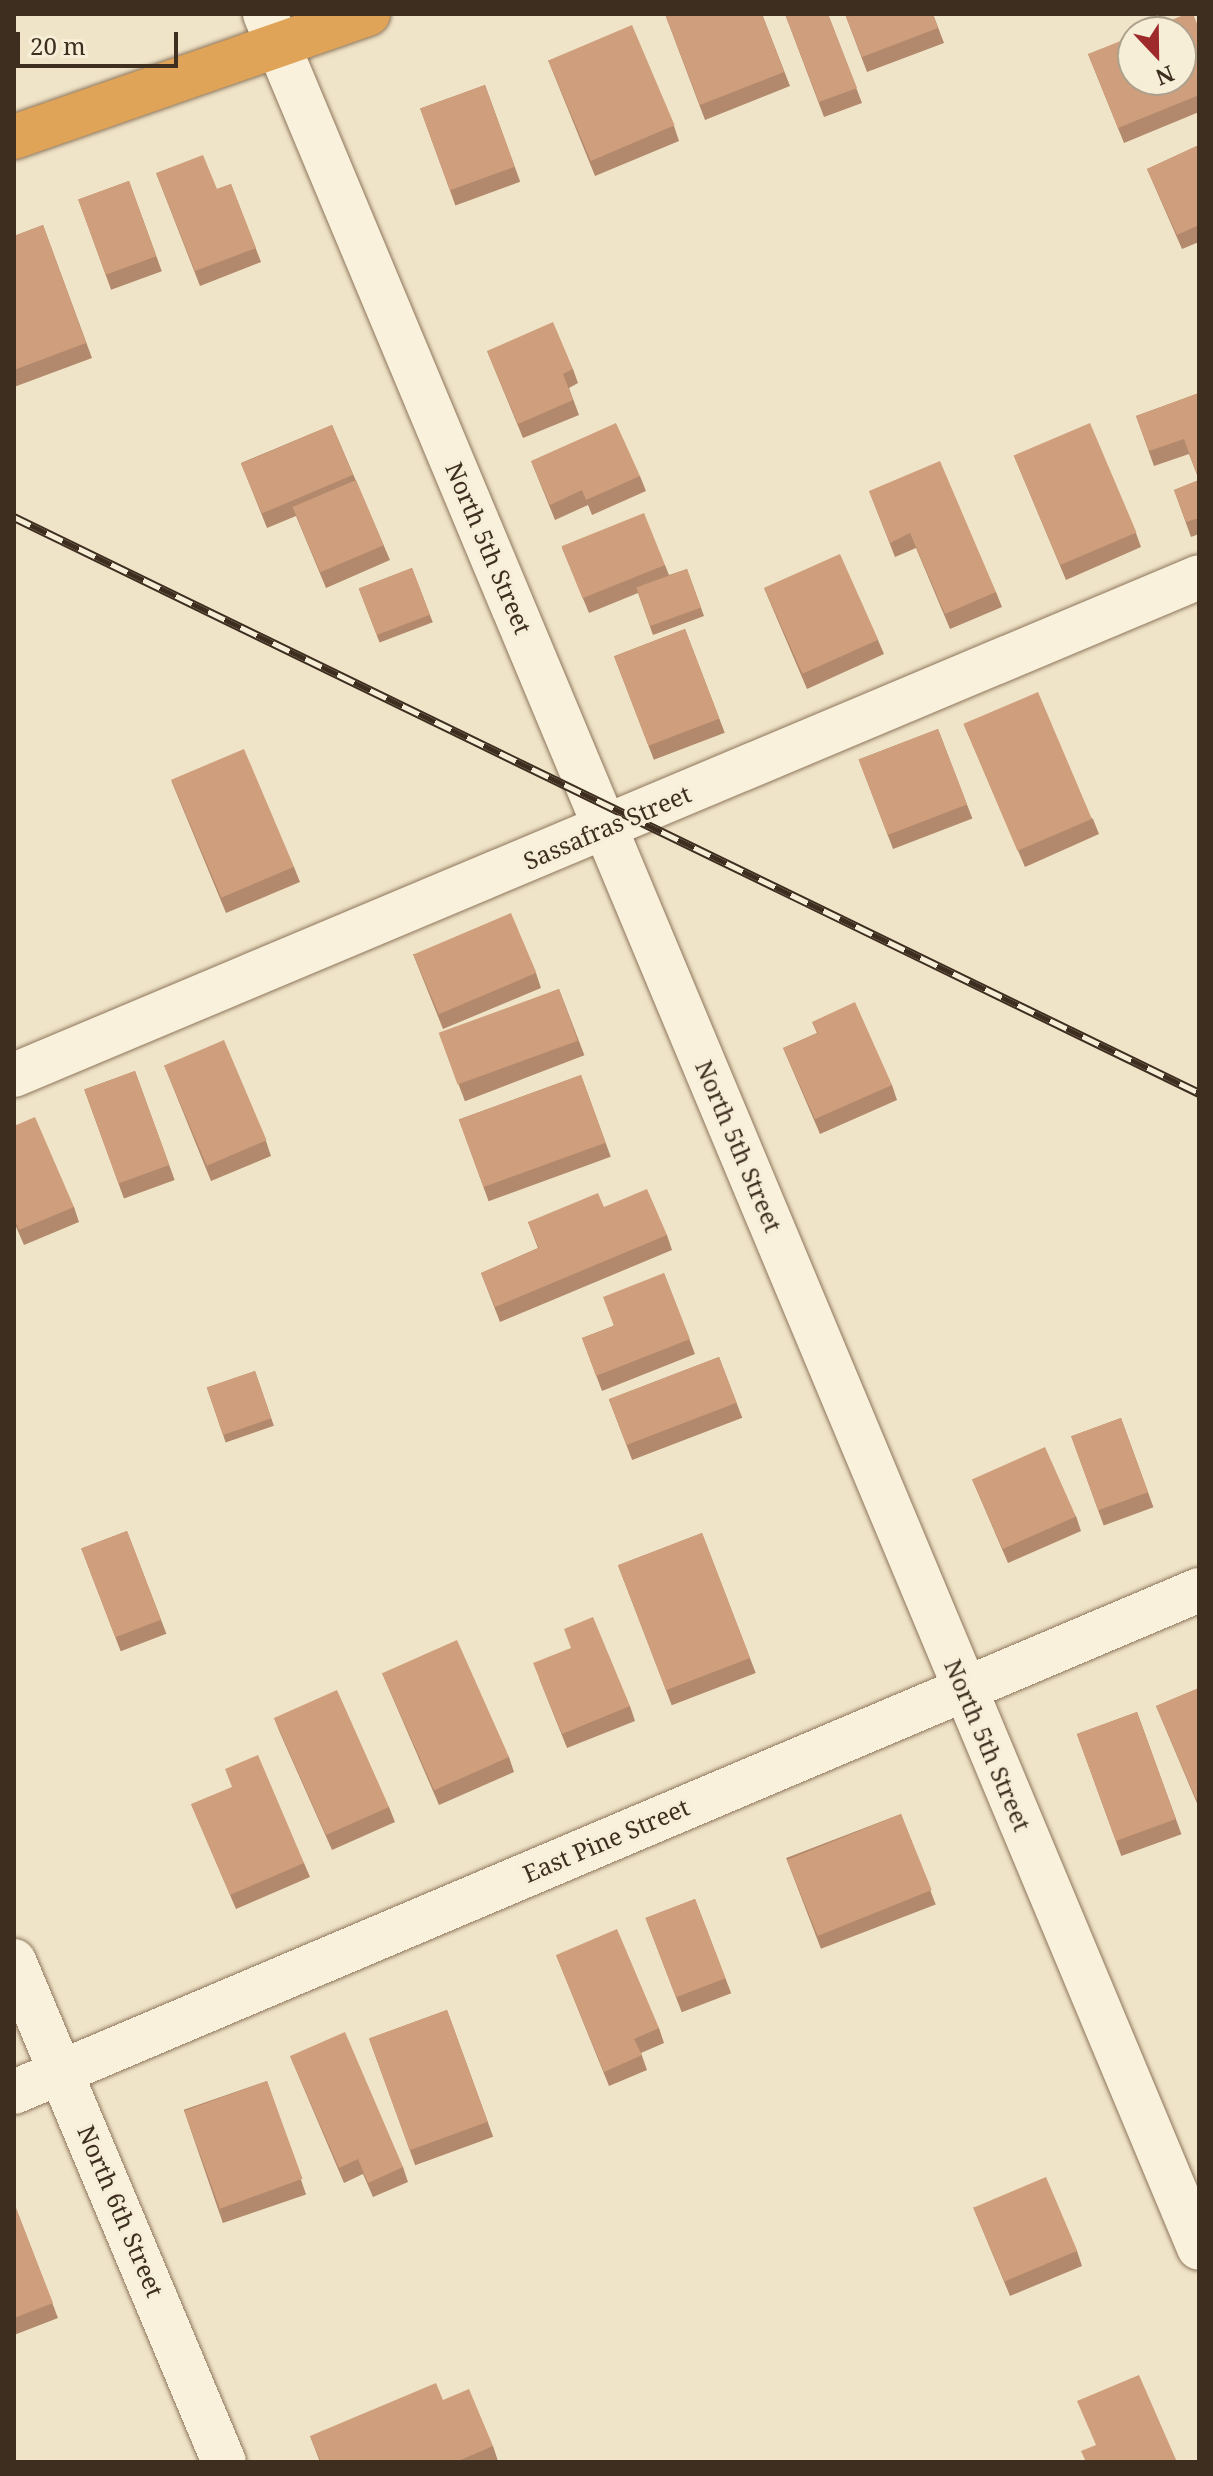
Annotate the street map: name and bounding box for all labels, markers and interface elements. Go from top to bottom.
scale bar [20,16,182,66]
north arrow [1117,16,1197,96]
text: 20 m [30,29,86,62]
text: N [1152,59,1179,94]
street label: North 5th Street [440,458,538,638]
street label: Sassafras Street [519,779,695,875]
street label: North 5th Street [690,1056,788,1236]
street label: North 5th Street [939,1655,1037,1835]
street label: East Pine Street [519,1792,693,1888]
street label: North 6th Street [72,2121,170,2301]

